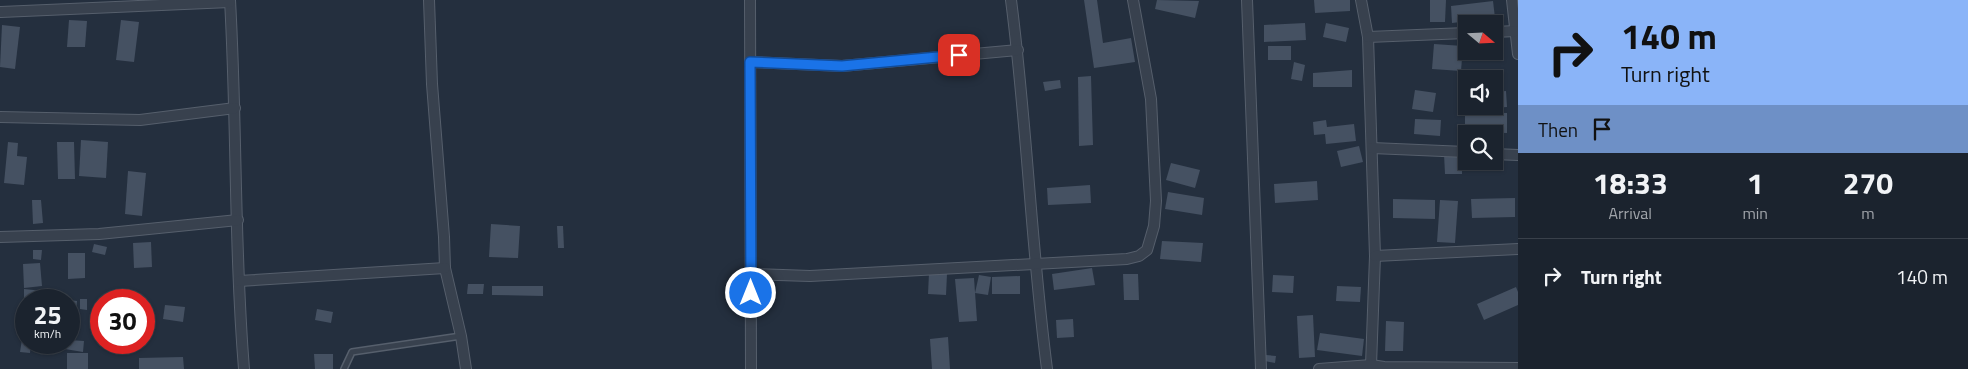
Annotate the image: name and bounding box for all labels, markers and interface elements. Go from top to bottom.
text: 140 m [1621,9,1717,63]
north arrow [1458,15,1502,60]
map controls [1458,15,1503,170]
icon: right [1538,20,1603,85]
pin [938,34,980,76]
icon: arrive [945,41,973,69]
text: Turn right [1621,57,1710,91]
button: sound [1458,70,1503,115]
text: Then [1538,115,1578,144]
icon: arrive [1588,115,1616,143]
button: search [1458,125,1503,170]
text: 18:33 [1593,160,1668,206]
text: 1 [1747,160,1764,206]
text: 270 [1843,160,1893,206]
text: Arrival [1609,201,1652,225]
text: min [1742,201,1768,225]
text: m [1861,201,1875,225]
icon: right [1538,262,1566,290]
text: Turn right [1581,262,1662,291]
text: 140 m [1896,262,1948,291]
position arrow [724,266,776,318]
speed limit sign: 30 [90,289,155,354]
text: 25 [33,296,62,334]
text: km/h [34,324,61,343]

